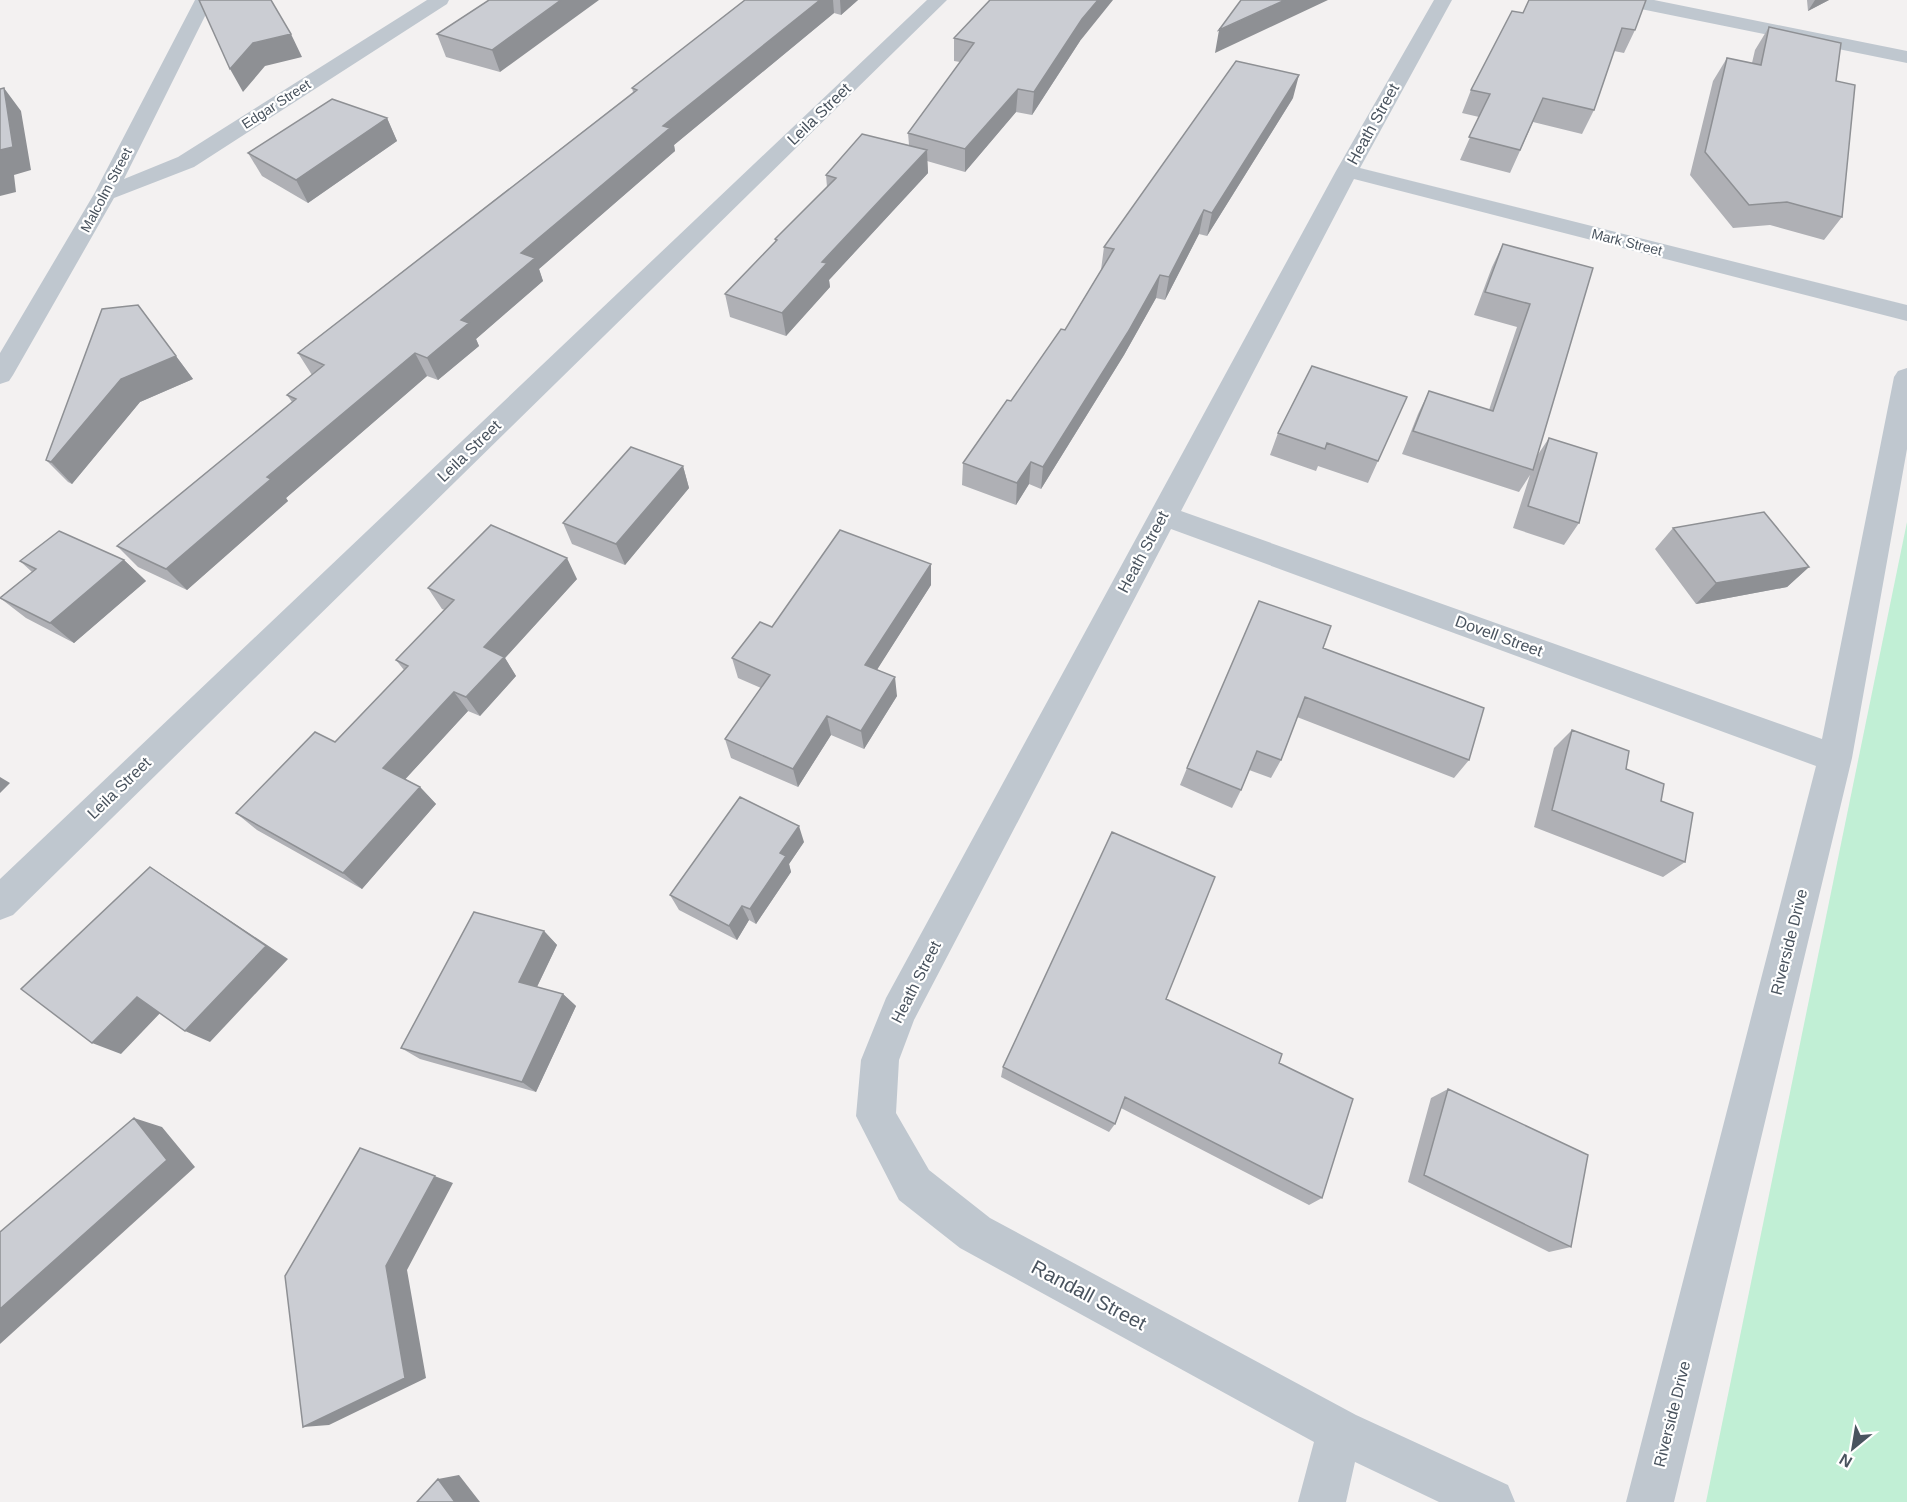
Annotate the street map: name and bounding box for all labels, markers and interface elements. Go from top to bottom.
street label: Edgar Street [239,76,313,132]
street label: Leila Street [784,79,854,148]
street label: Heath Street [1344,80,1402,167]
street label: Malcolm Street [77,145,135,235]
street label: Mark Street [1590,225,1664,259]
street label: Leila Street [434,416,504,485]
street label: Heath Street [1114,508,1172,596]
street label: Dovell Street [1453,612,1545,660]
street label: Leila Street [84,753,154,822]
street label: Riverside Drive [1768,887,1810,997]
street label: Heath Street [888,938,944,1026]
street label: Randall Street [1028,1256,1151,1335]
street label: Riverside Drive [1651,1359,1693,1469]
north arrow [1823,1418,1883,1478]
text: N [1836,1450,1855,1471]

